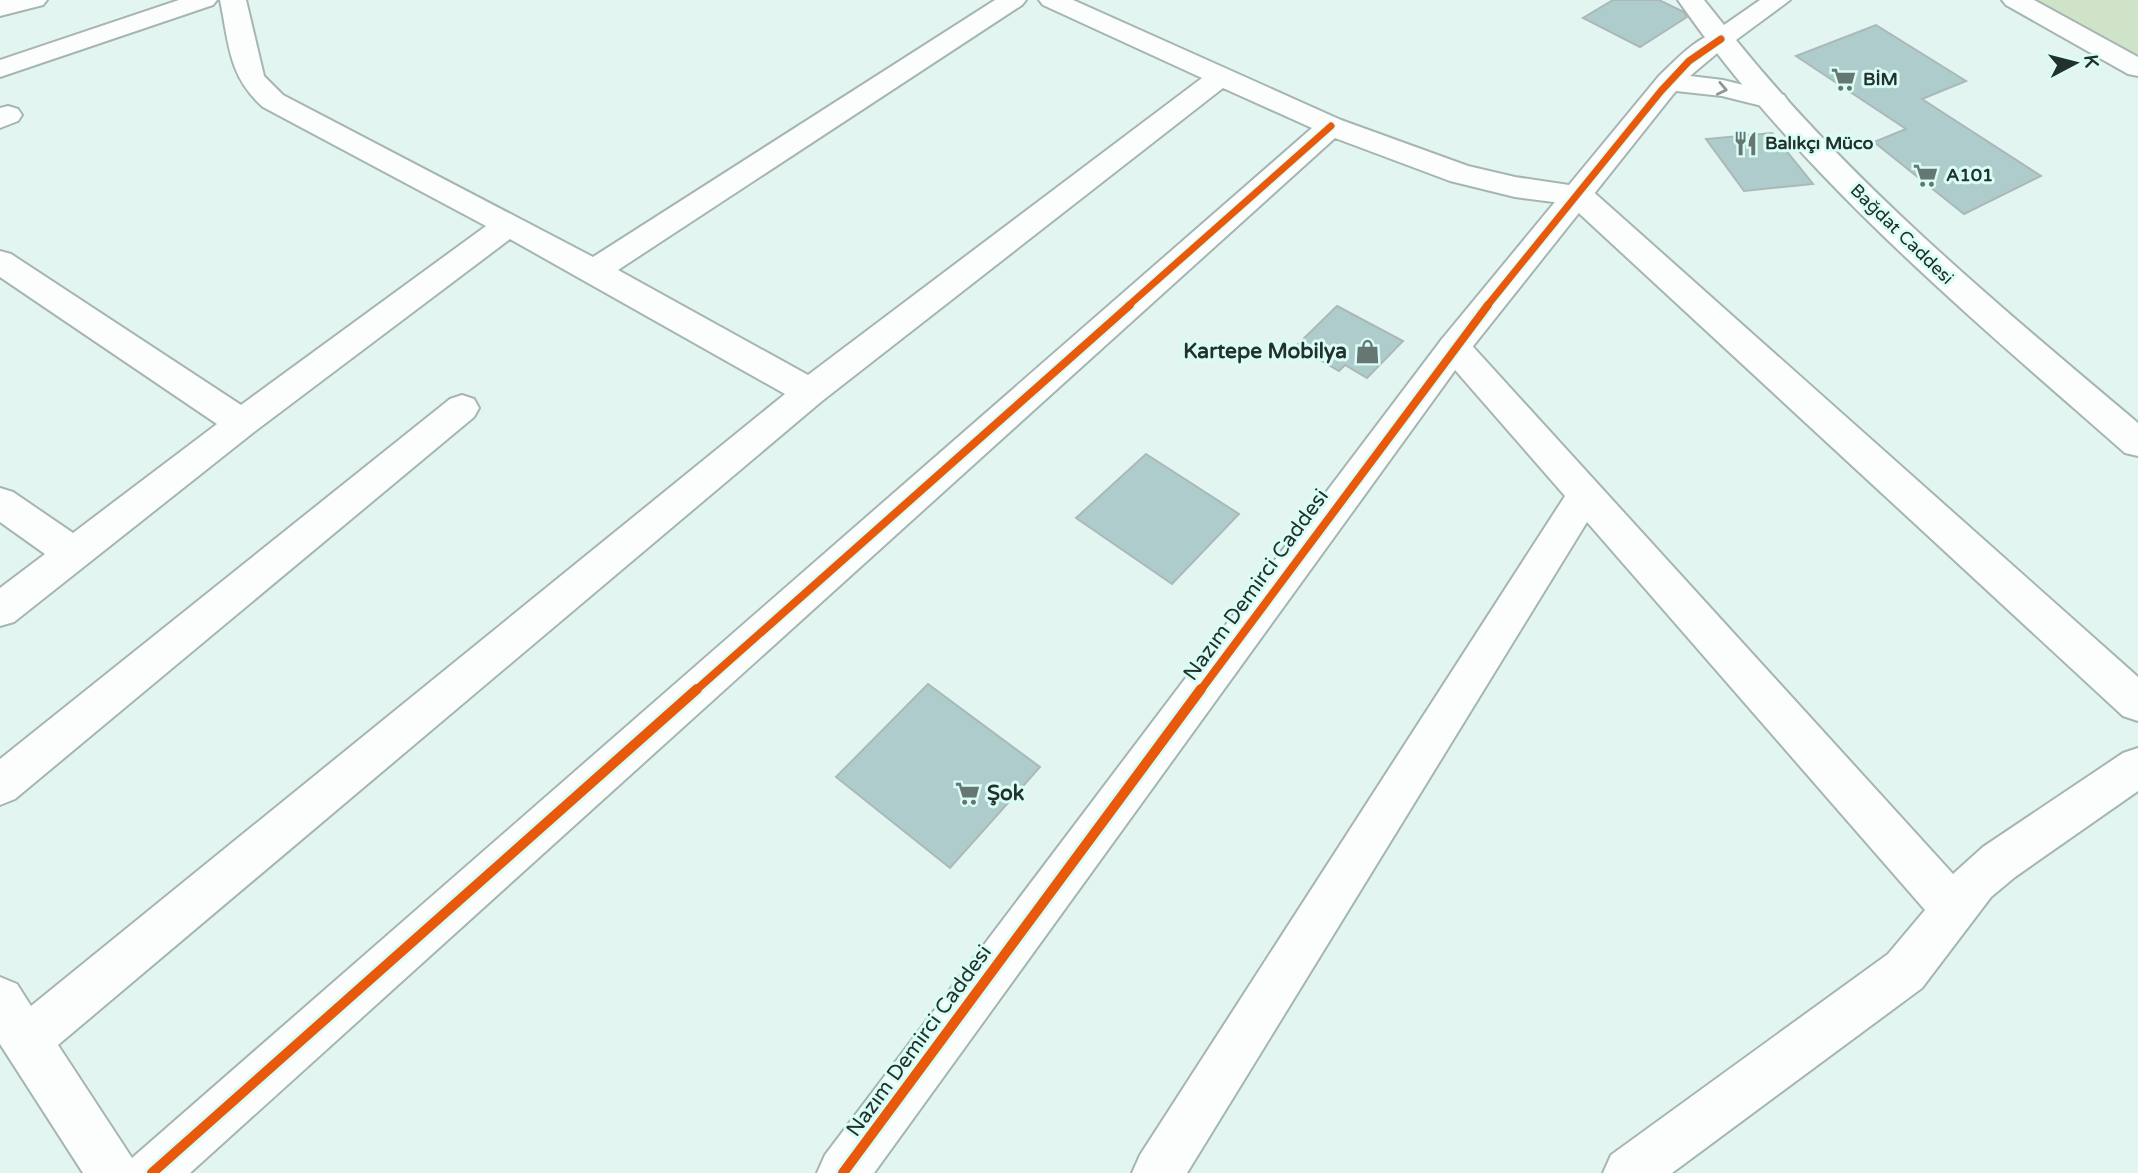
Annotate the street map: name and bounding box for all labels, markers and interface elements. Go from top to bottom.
north arrow [2040,28,2110,98]
text: K [2079,53,2103,69]
supermarket icon: BİM [1829,65,1857,93]
place label: BİM [1863,68,1898,90]
one-way arrow [1716,80,1728,95]
restaurant icon: Balıkçı Müco [1731,129,1759,157]
place label: Balıkçı Müco [1765,132,1874,154]
supermarket icon: A101 [1912,161,1940,189]
place label: A101 [1946,164,1993,186]
street label: Bağdat Caddesi [1846,179,1958,289]
shop icon: Kartepe Mobilya [1353,337,1381,365]
place label: Kartepe Mobilya [1183,339,1347,364]
street label: Nazım Demirci Caddesi [1178,484,1334,686]
supermarket icon: Şok [953,779,981,807]
place label: Şok [987,781,1025,806]
street label: Nazım Demirci Caddesi [841,940,997,1142]

